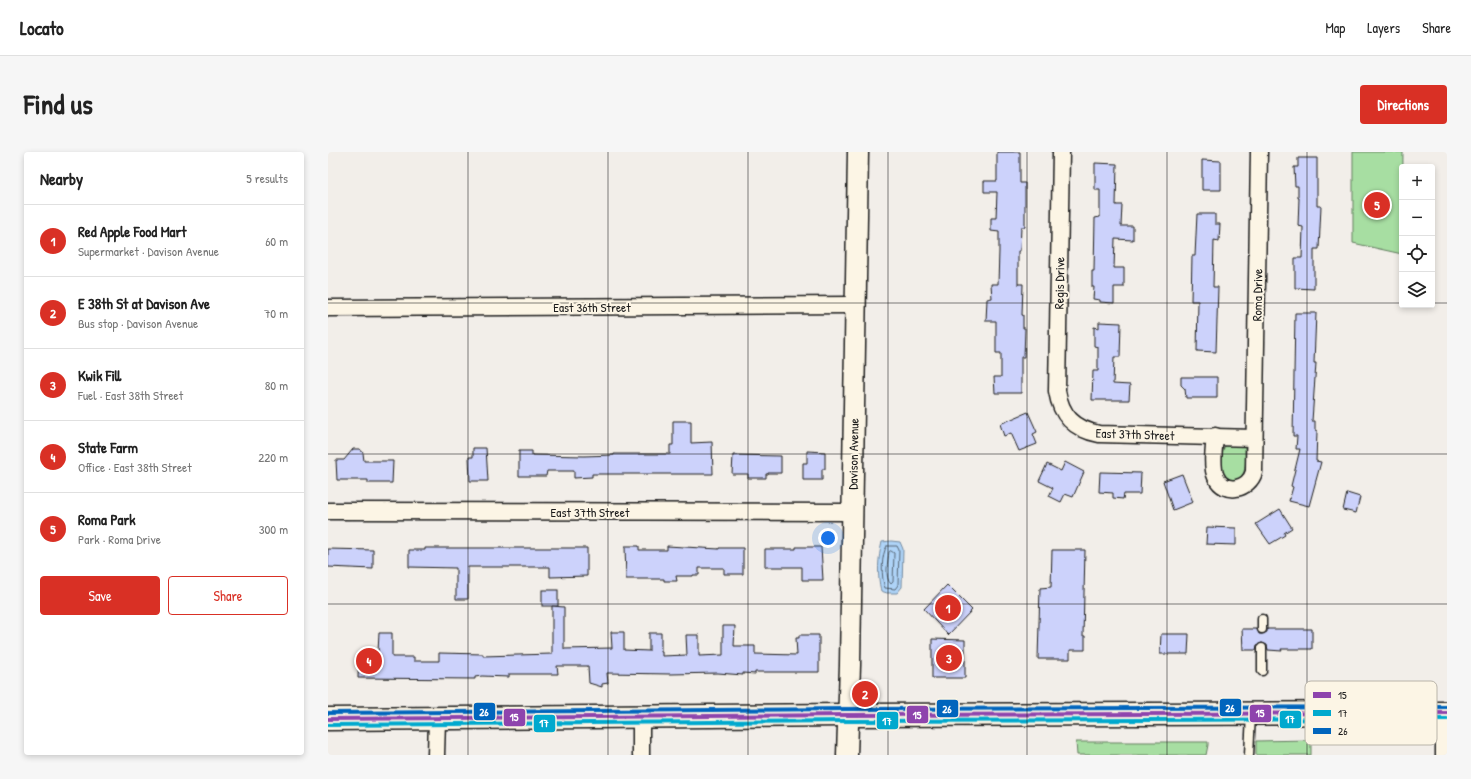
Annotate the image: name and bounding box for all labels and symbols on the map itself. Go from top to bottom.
pin: 5 [1364,190,1390,220]
street label: Regis Drive [1050,257,1068,309]
street label: Roma Drive [1248,269,1266,321]
street label: East 36th Street [553,298,631,316]
street label: Davison Avenue [843,418,863,490]
street label: East 37th Street [1095,424,1175,444]
street label: East 37th Street [551,503,630,521]
your location [818,528,838,548]
pin: 1 [935,593,961,623]
pin: 3 [936,643,962,673]
pin: 4 [356,646,382,676]
pin: 2 [852,679,878,709]
legend [1305,681,1437,745]
text: 15 [1338,688,1347,702]
line badge: 26 [1219,698,1242,717]
line badge: 26 [936,699,959,718]
text: 26 [1225,701,1235,715]
line badge: 26 [473,702,496,721]
text: 26 [942,702,952,716]
line badge: 15 [1249,704,1272,723]
text: 26 [479,705,489,719]
line badge: 15 [906,705,929,724]
text: 15 [1256,706,1265,720]
text: 17 [1338,706,1347,720]
line badge: 15 [503,708,526,727]
text: 15 [913,708,922,722]
text: 15 [510,710,519,724]
line badge: 17 [1279,710,1302,729]
line badge: 17 [876,711,899,730]
text: 17 [1285,712,1295,726]
line badge: 17 [533,714,556,733]
text: 17 [882,714,892,728]
text: 17 [539,716,549,730]
text: 26 [1338,724,1348,738]

